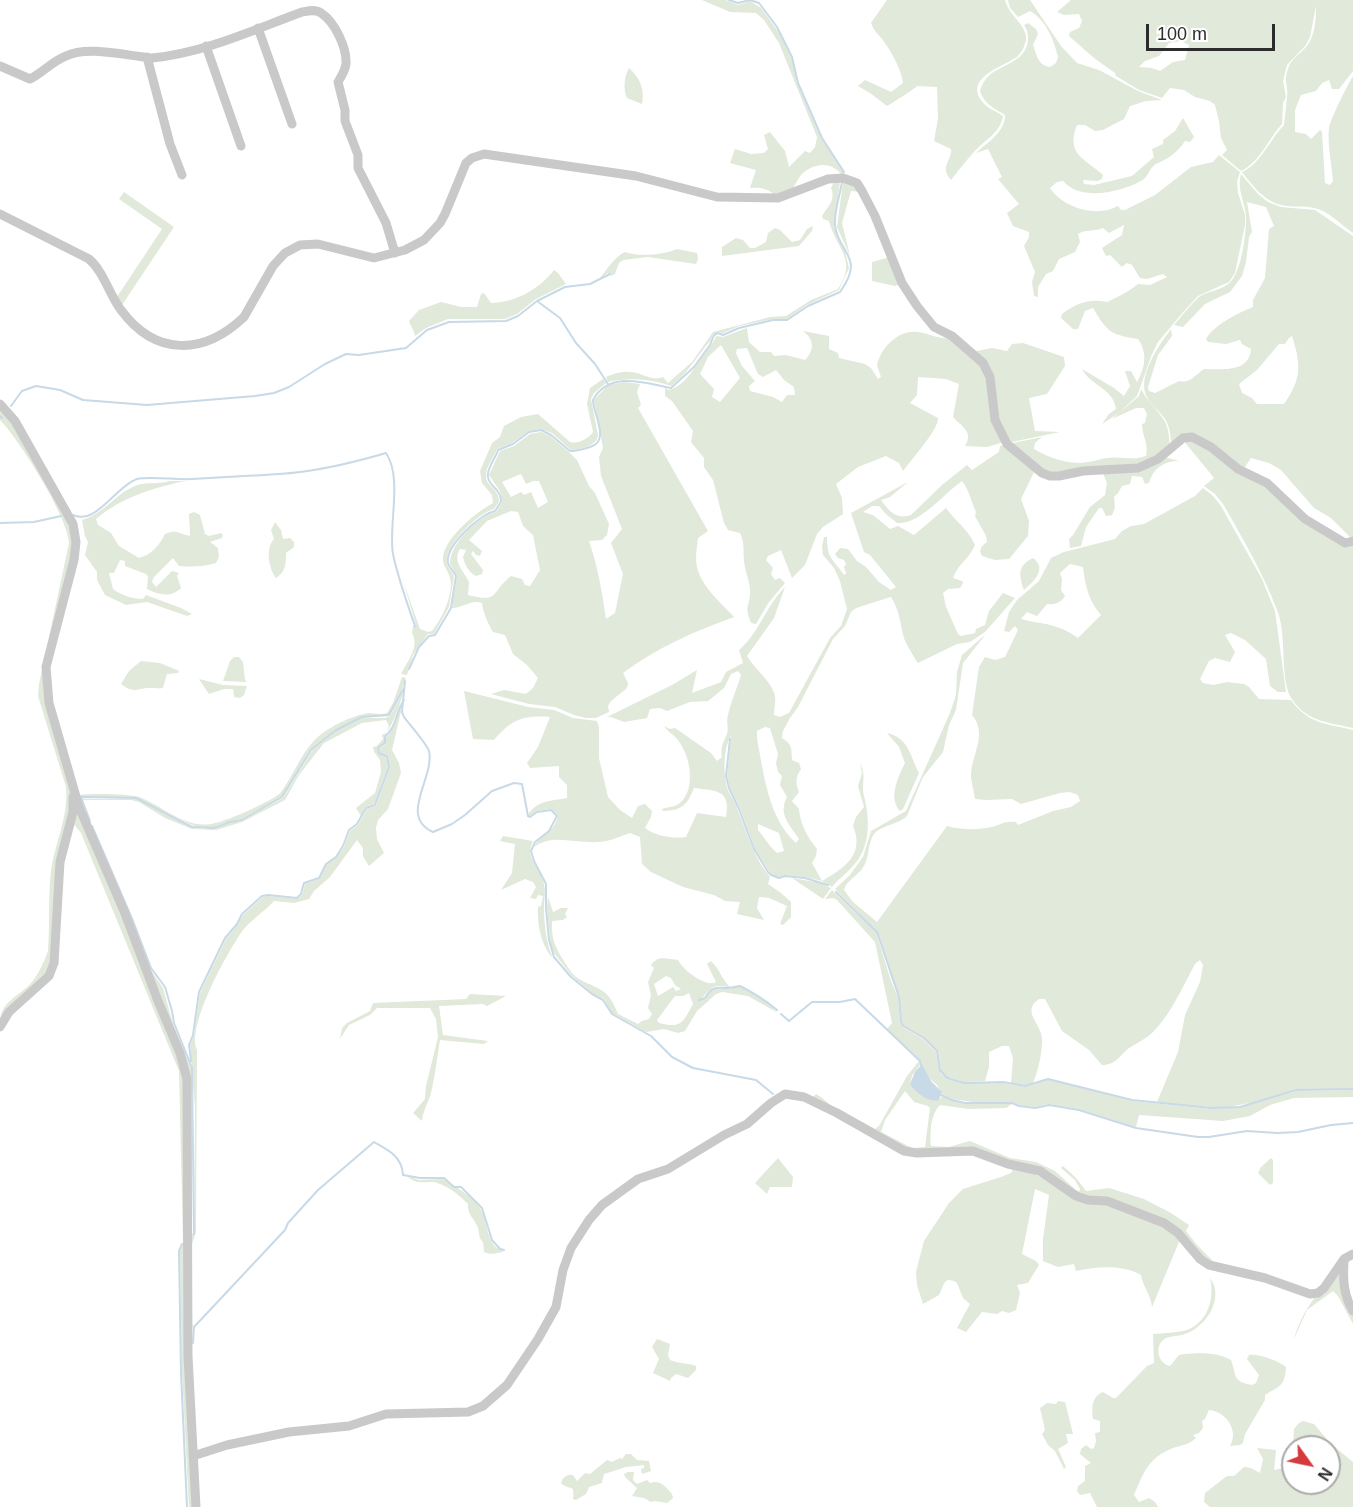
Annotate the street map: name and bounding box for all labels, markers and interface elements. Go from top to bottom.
scale bar [1149,12,1278,50]
text: 100 m [1157,24,1207,44]
north arrow [1281,1435,1341,1495]
text: N [1315,1465,1335,1483]

